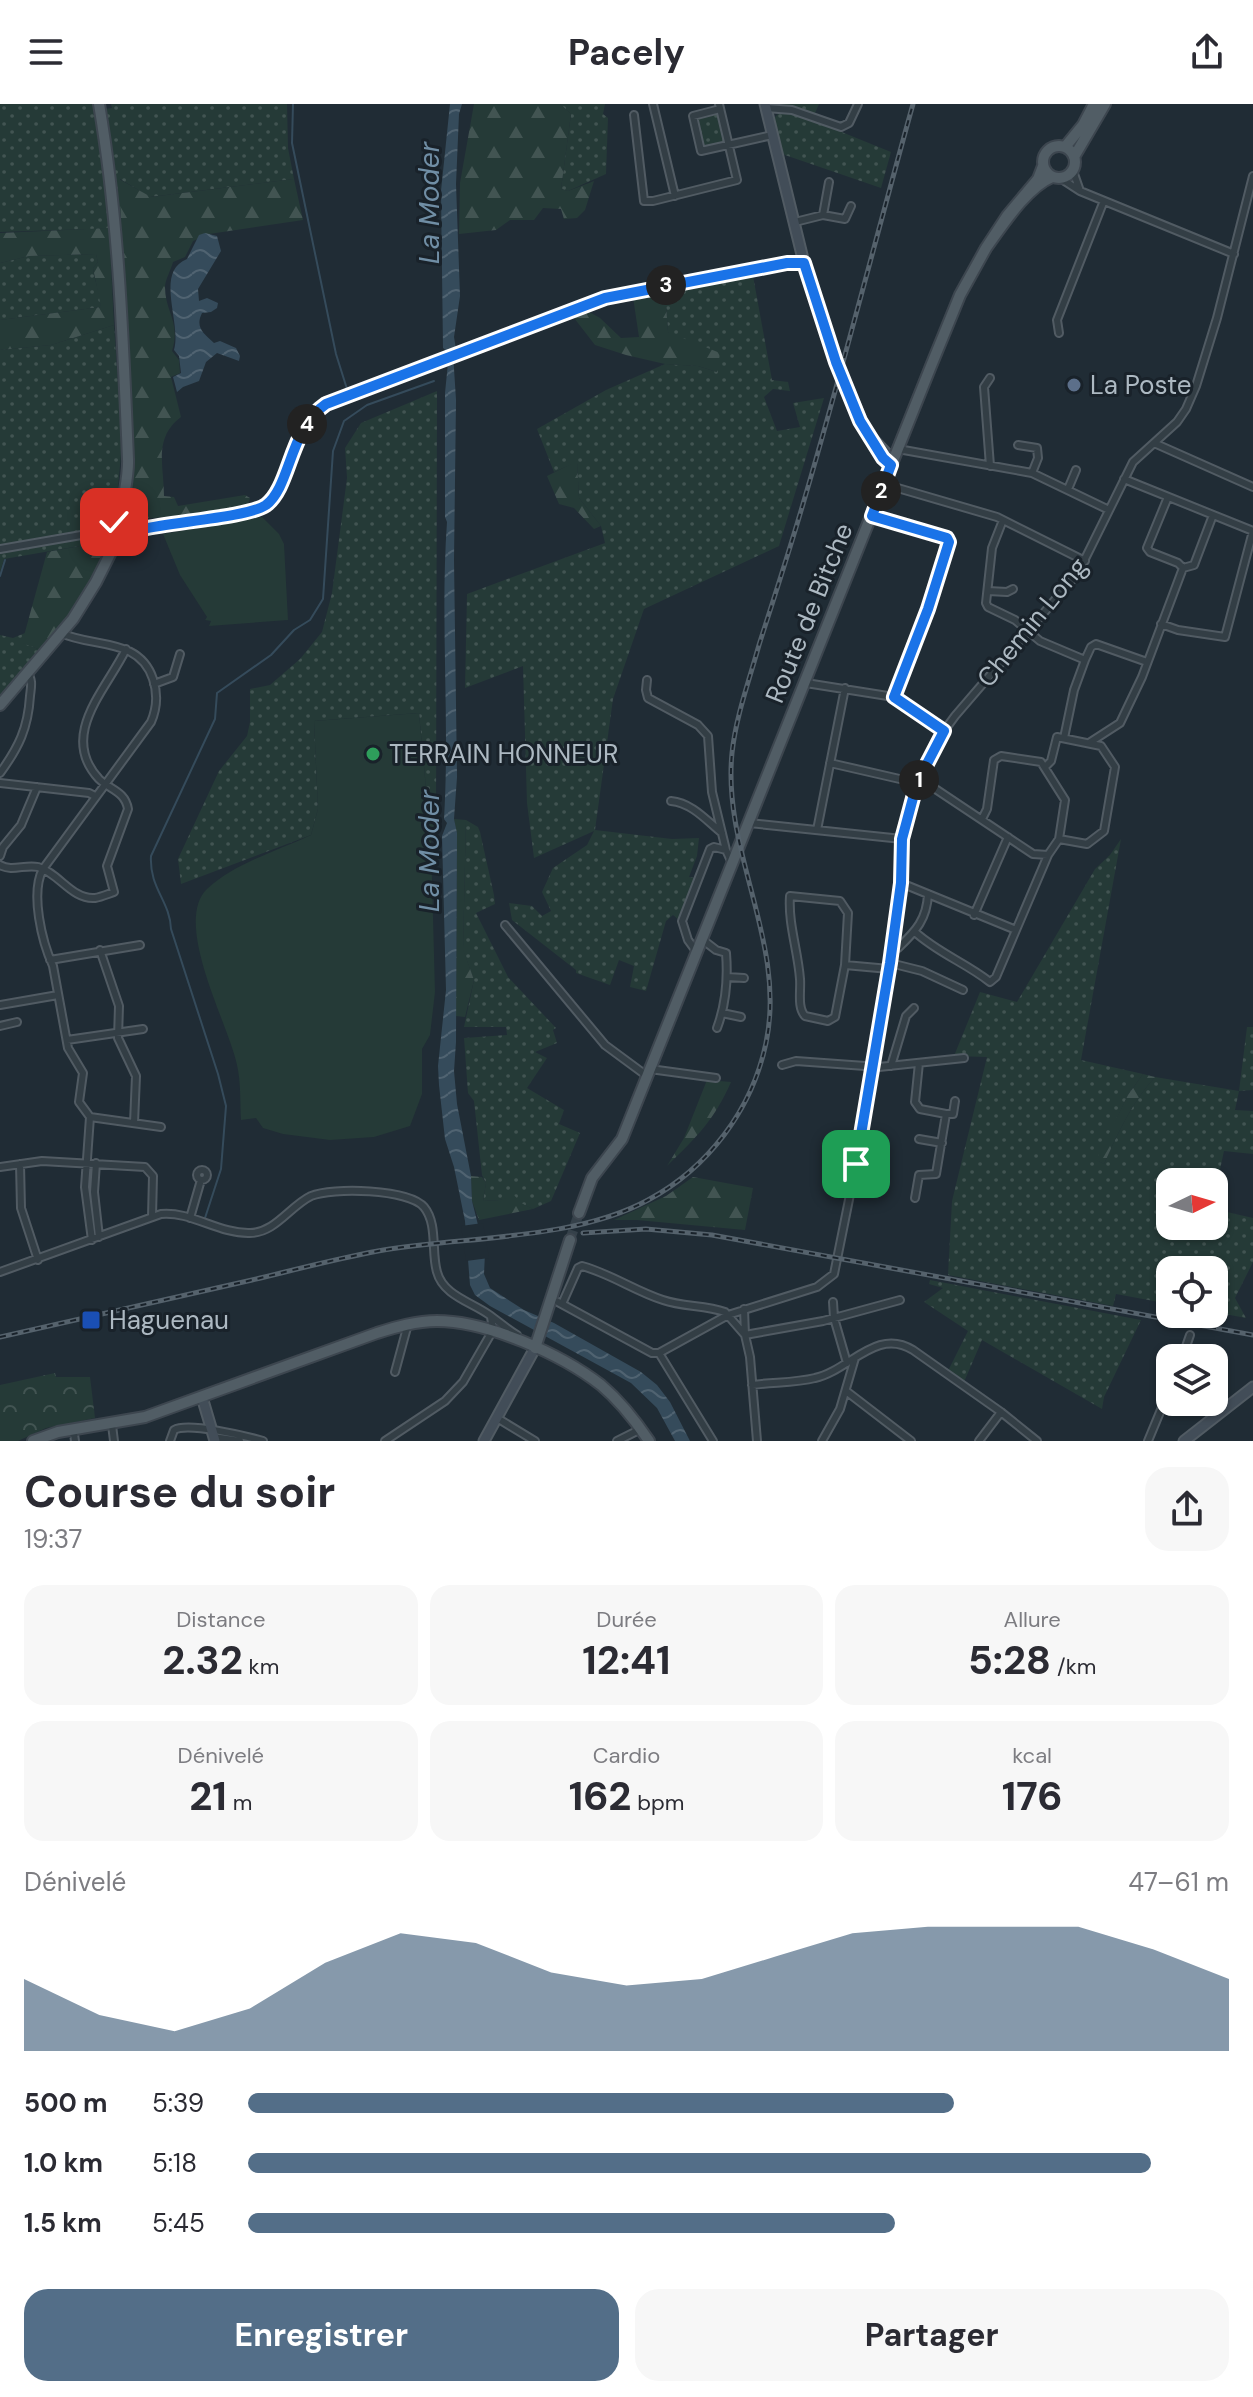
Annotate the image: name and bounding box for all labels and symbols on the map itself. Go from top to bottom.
water label: La Moder [411,141,448,264]
pin: 3 [646,265,686,305]
place label: La Poste [1090,368,1192,402]
marker: La Poste [1065,376,1083,394]
pin: 4 [287,404,327,444]
pin: 2 [861,471,901,511]
pin [80,488,148,556]
street label: Route de Bitche [757,518,861,708]
street label: Chemin Long [969,550,1095,694]
place label: TERRAIN HONNEUR [389,737,618,771]
marker: TERRAIN HONNEUR [364,745,382,763]
pin: 1 [899,760,939,800]
water label: La Moder [411,789,448,912]
pin [822,1130,890,1198]
north arrow [1156,1168,1228,1240]
place label: Haguenau [109,1303,229,1337]
marker: Haguenau [80,1309,102,1331]

